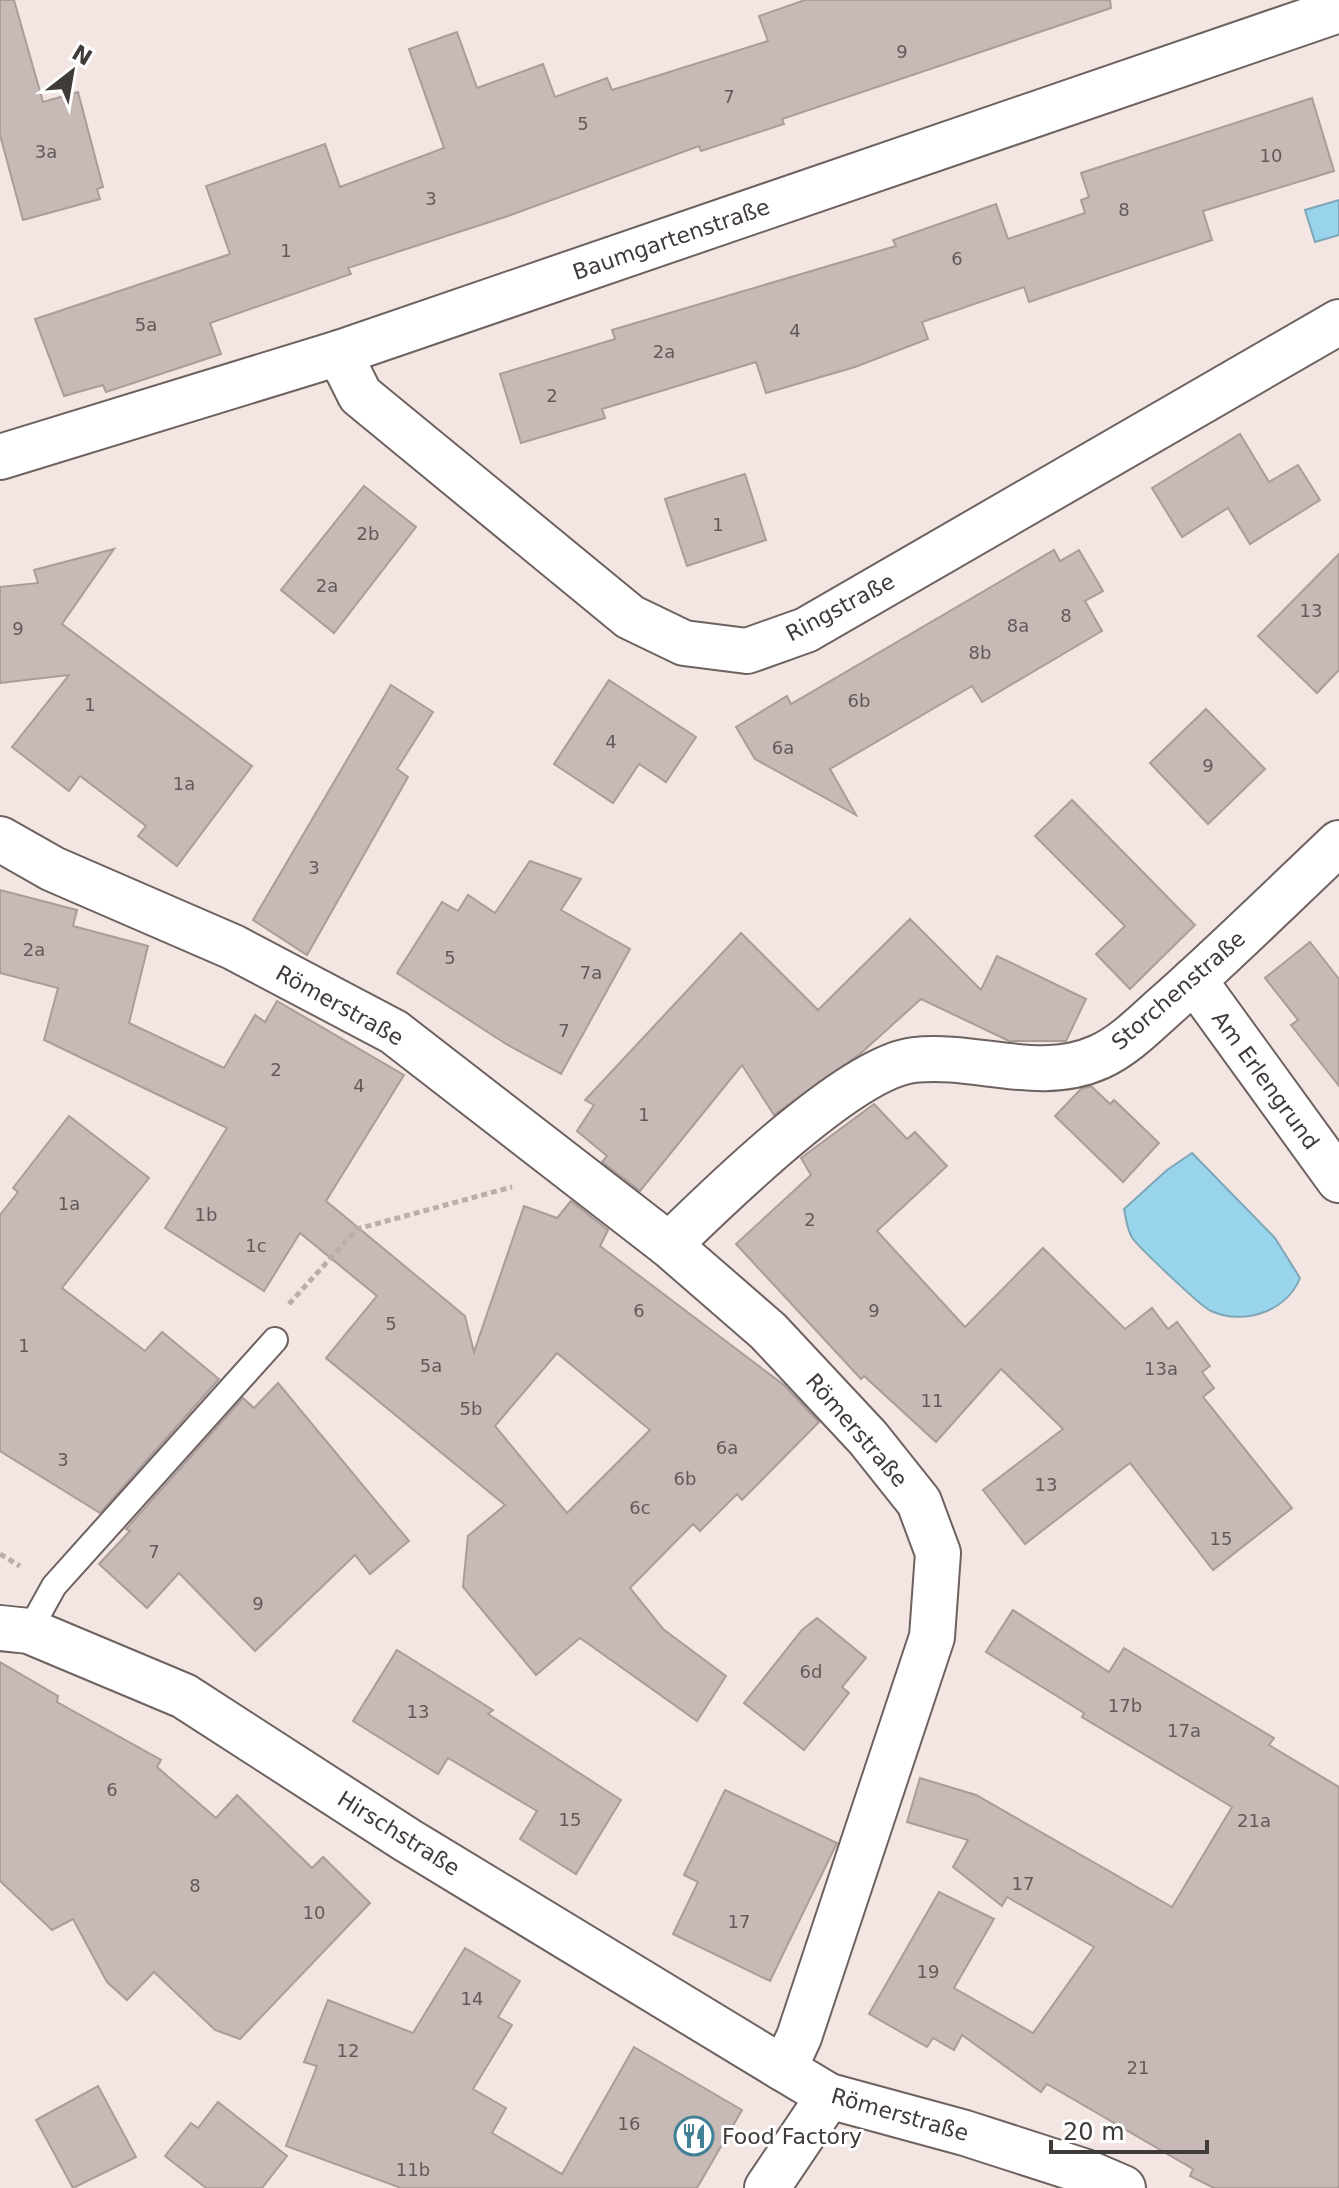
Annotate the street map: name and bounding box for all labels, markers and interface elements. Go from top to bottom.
north arrow [32,32,112,112]
text: N [68,40,96,71]
house number: 9 [896,41,908,62]
house number: 7 [723,86,735,107]
house number: 5 [577,113,589,134]
house number: 3a [35,141,57,162]
house number: 10 [1260,145,1282,166]
house number: 3 [425,188,437,209]
street label: Baumgartenstraße [569,194,773,285]
house number: 8 [1118,199,1130,220]
house number: 1 [280,240,292,261]
house number: 6 [951,248,963,269]
house number: 5a [135,314,157,335]
house number: 4 [789,320,801,341]
house number: 2a [653,341,675,362]
house number: 2 [546,385,558,406]
house number: 1 [712,514,724,535]
house number: 2b [357,523,379,544]
street label: Ringstraße [782,568,899,646]
house number: 2a [316,575,338,596]
house number: 13 [1300,600,1322,621]
house number: 8 [1060,605,1072,626]
house number: 8a [1007,615,1029,636]
house number: 9 [12,618,24,639]
house number: 8b [969,642,991,663]
house number: 6b [848,690,870,711]
house number: 1 [84,694,96,715]
house number: 4 [605,731,617,752]
house number: 6a [772,737,794,758]
house number: 9 [1202,755,1214,776]
house number: 1a [173,773,195,794]
house number: 3 [308,857,320,878]
street label: Storchenstraße [1107,926,1250,1055]
house number: 2a [23,939,45,960]
house number: 5 [444,947,456,968]
street label: Römerstraße [272,960,408,1051]
house number: 7a [580,962,602,983]
street label: Am Erlengrund [1207,1006,1324,1154]
house number: 7 [558,1020,570,1041]
house number: 2 [270,1059,282,1080]
house number: 4 [353,1075,365,1096]
house number: 1 [638,1104,650,1125]
house number: 1a [58,1193,80,1214]
house number: 1b [195,1204,217,1225]
house number: 2 [804,1209,816,1230]
house number: 1c [245,1235,267,1256]
house number: 6 [633,1300,645,1321]
house number: 9 [868,1300,880,1321]
house number: 5 [385,1313,397,1334]
house number: 1 [18,1335,30,1356]
house number: 5a [420,1355,442,1376]
house number: 13a [1144,1358,1178,1379]
street label: Römerstraße [801,1369,913,1492]
house number: 11 [921,1390,943,1411]
house number: 5b [460,1398,482,1419]
house number: 6a [716,1437,738,1458]
house number: 3 [57,1449,69,1470]
house number: 6b [674,1468,696,1489]
house number: 13 [1035,1474,1057,1495]
house number: 6c [629,1497,651,1518]
house number: 15 [1210,1528,1232,1549]
house number: 7 [148,1541,160,1562]
house number: 9 [252,1593,264,1614]
house number: 6d [800,1661,822,1682]
house number: 17b [1108,1695,1142,1716]
house number: 13 [407,1701,429,1722]
house number: 17a [1167,1720,1201,1741]
house number: 6 [106,1779,118,1800]
street label: Hirschstraße [333,1786,464,1881]
house number: 15 [559,1809,581,1830]
house number: 21a [1237,1810,1271,1831]
house number: 17 [1012,1873,1034,1894]
house number: 8 [189,1875,201,1896]
house number: 10 [303,1902,325,1923]
house number: 17 [728,1911,750,1932]
house number: 19 [917,1961,939,1982]
house number: 14 [461,1988,483,2009]
house number: 12 [337,2040,359,2061]
house number: 21 [1127,2057,1149,2078]
street label: Römerstraße [828,2083,971,2146]
scale bar [1051,2104,1207,2154]
house number: 16 [618,2113,640,2134]
restaurant icon: Food Factory [673,2115,715,2157]
text: 20 m [1063,2118,1125,2146]
place label: Food Factory [722,2124,862,2149]
house number: 11b [396,2159,430,2180]

